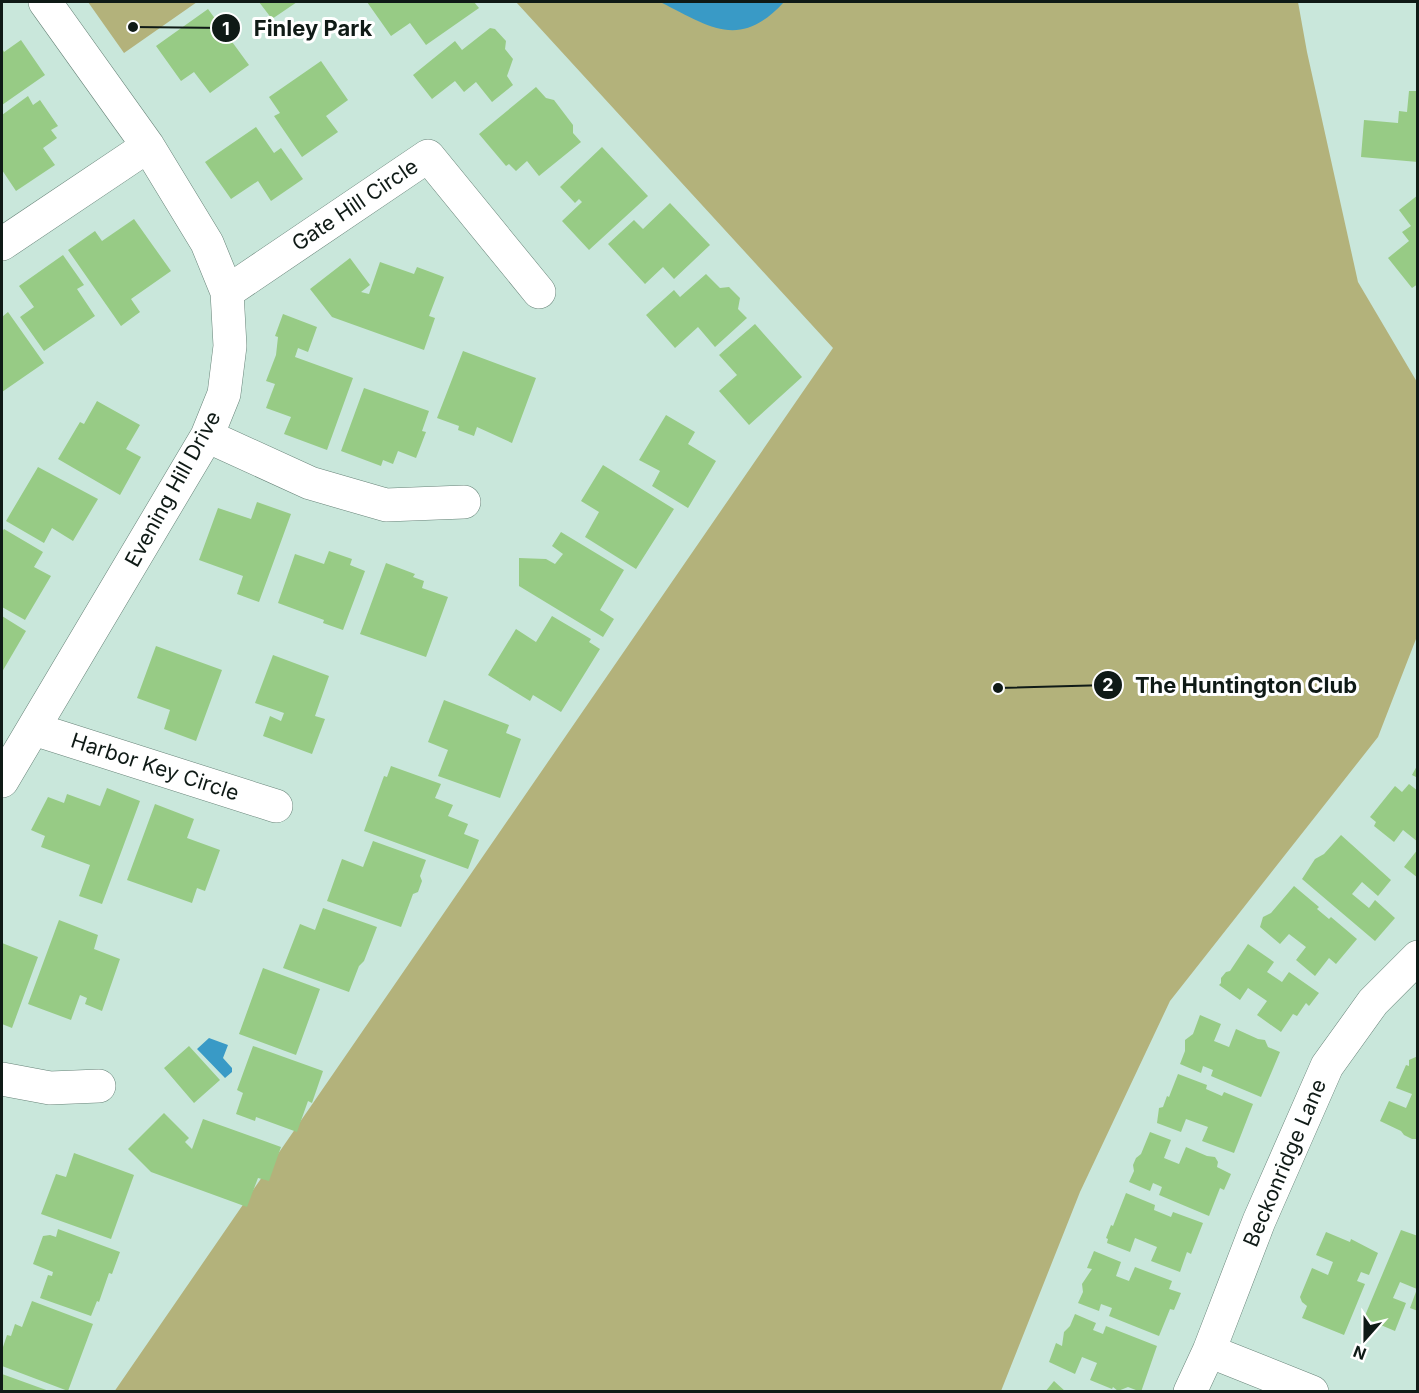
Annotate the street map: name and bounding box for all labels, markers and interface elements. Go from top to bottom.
callout: Finley Park [211,8,384,48]
text: Finley Park [254,15,372,41]
text: 1 [222,18,230,39]
street label: Gate Hill Circle [287,153,422,256]
street label: Evening Hill Drive [119,407,226,571]
callout: The Huntington Club [1093,665,1369,705]
text: The Huntington Club [1135,672,1357,698]
text: 2 [1102,674,1114,695]
street label: Harbor Key Circle [68,728,242,805]
street label: Beckonridge Lane [1238,1075,1331,1250]
north arrow [1335,1309,1395,1369]
text: N [1350,1341,1369,1365]

